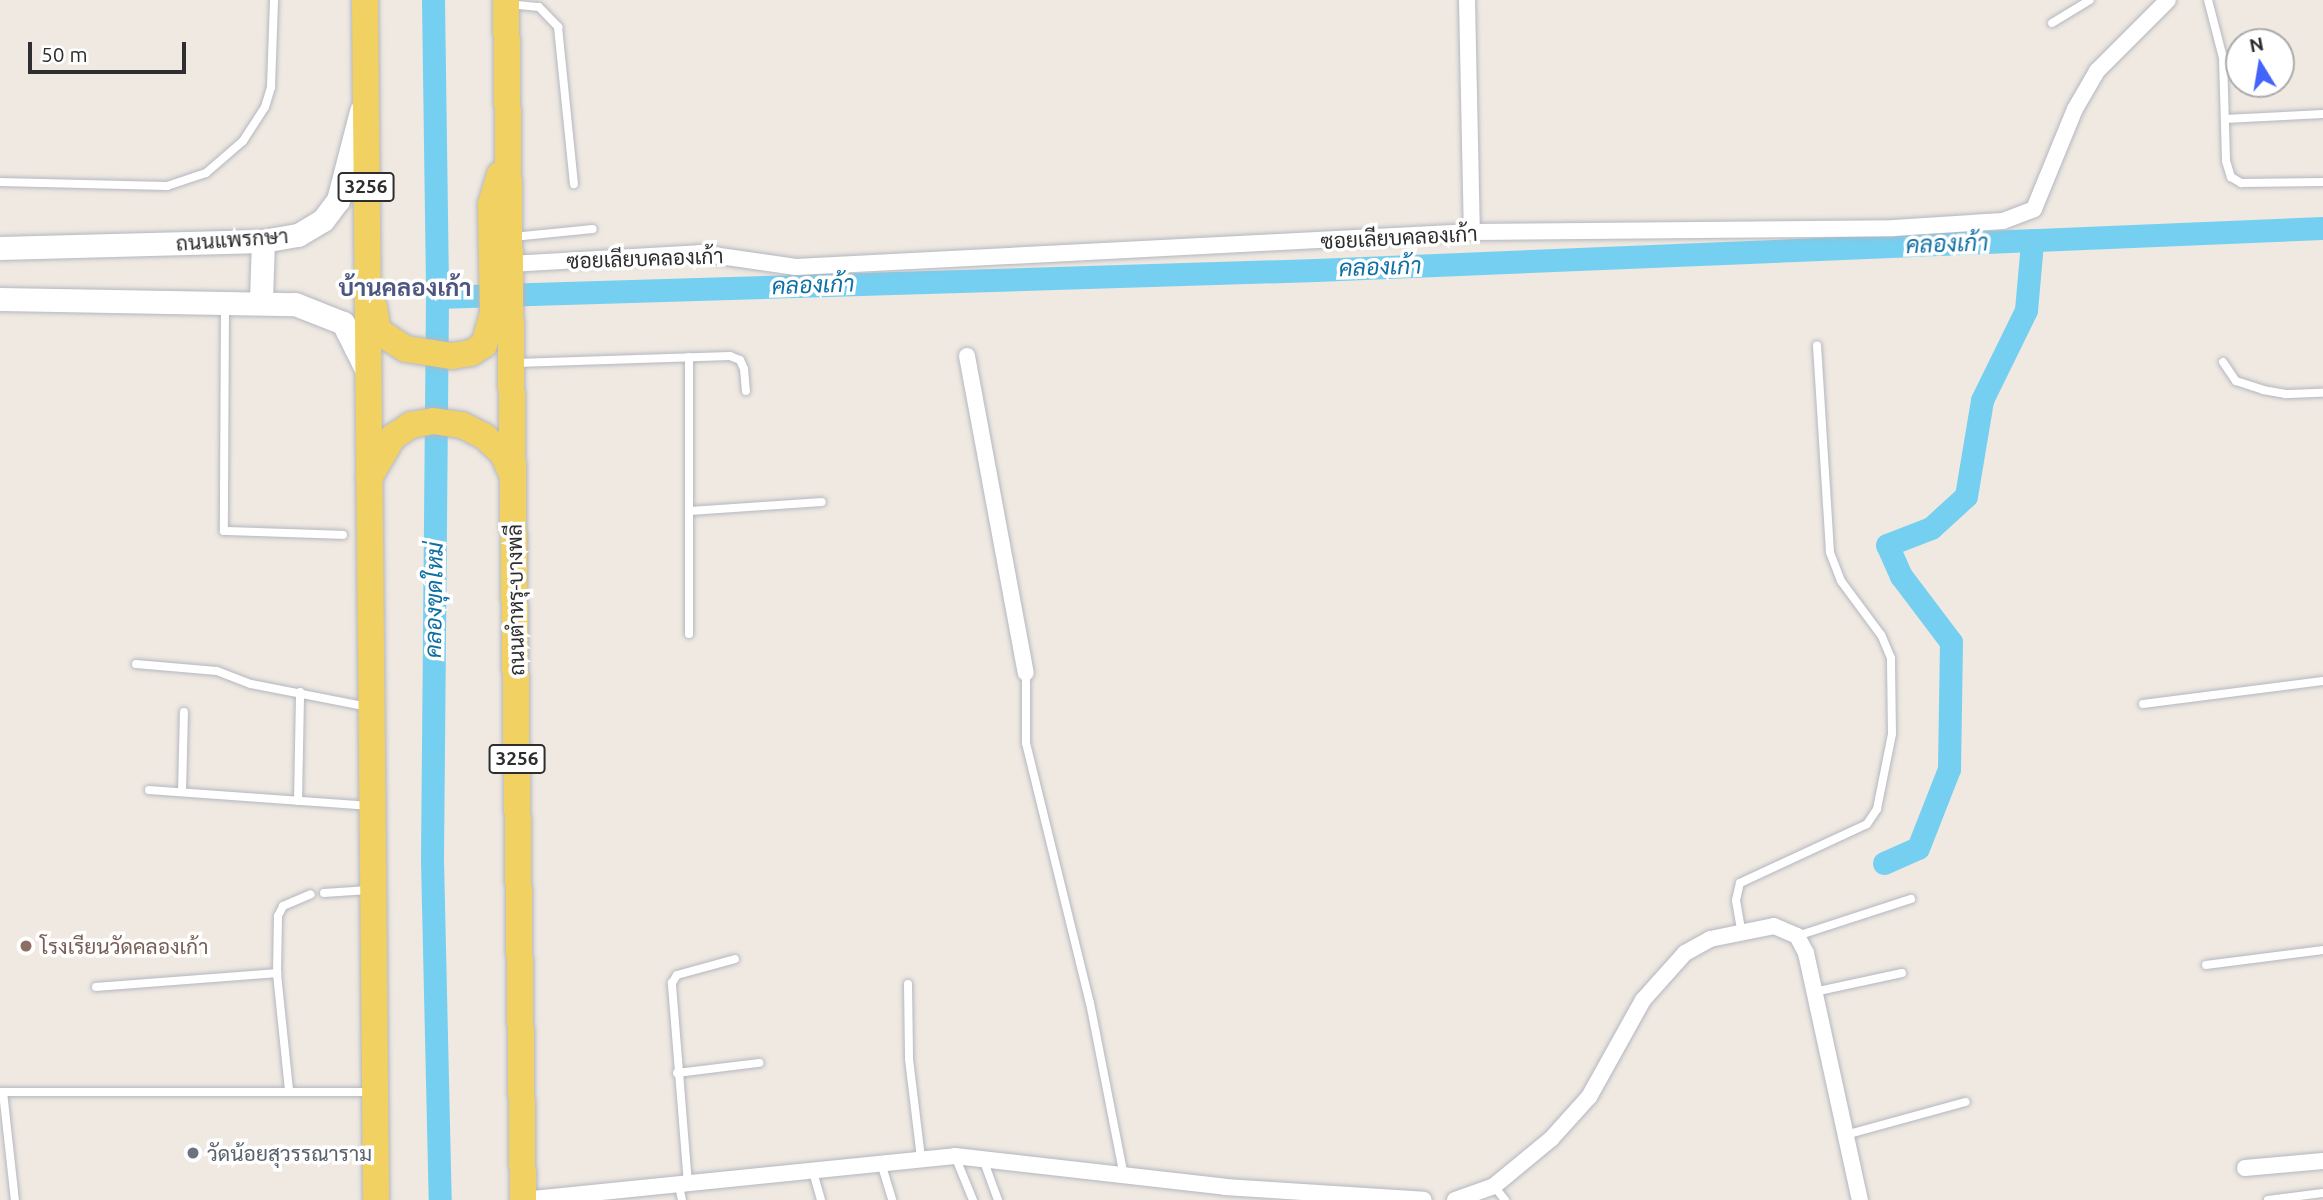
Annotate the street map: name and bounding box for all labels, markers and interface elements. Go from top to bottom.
scale bar [32,28,189,72]
north arrow [2225,28,2295,98]
text: N [2247,32,2265,57]
text: 50 m [41,42,88,66]
road number: 3256 [336,172,396,202]
street label: ซอยเลียบคลองเก้า [1320,220,1478,254]
street label: ถนนแพรกษา [175,222,289,256]
water label: คลองเก้า [1905,229,1989,259]
street label: ซอยเลียบคลองเก้า [566,243,724,273]
water label: คลองเก้า [1338,252,1422,282]
water label: คลองเก้า [771,270,855,300]
district label: บ้านคลองเก้า [338,274,472,302]
street label: ถนนตำหรุ-บางพลี [501,524,529,676]
water label: คลองขุดใหม่ [419,542,449,658]
road number: 3256 [487,744,547,774]
place label: โรงเรียนวัดคลองเก้า [40,933,208,959]
marker: โรงเรียนวัดคลองเก้า [18,938,34,954]
place label: วัดน้อยสุวรรณาราม [207,1140,372,1166]
marker: วัดน้อยสุวรรณาราม [185,1145,201,1161]

